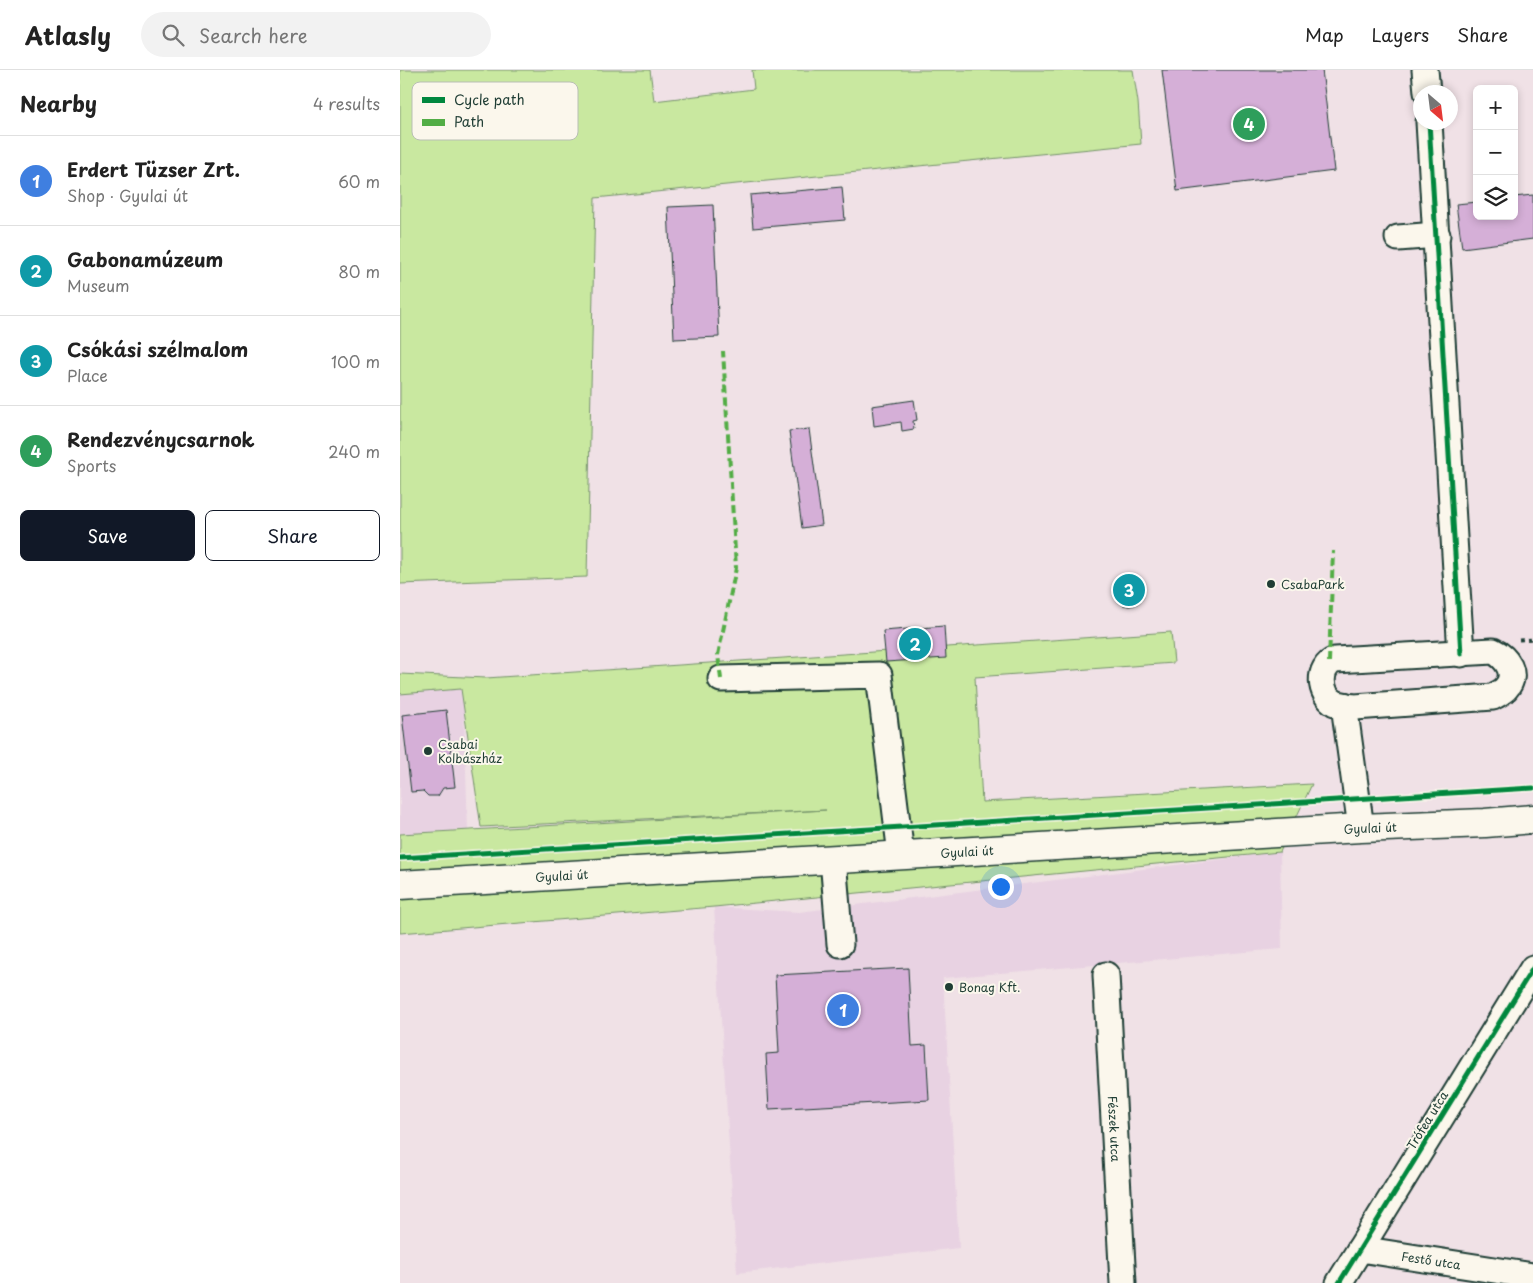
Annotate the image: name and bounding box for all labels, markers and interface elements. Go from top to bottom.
search box [141,12,491,57]
text: Atlasly [25,17,111,53]
icon: search [159,21,187,49]
text: Search here [199,21,308,49]
text: Map [1305,21,1344,48]
text: Layers [1372,21,1429,48]
text: Share [1457,21,1508,48]
legend [412,82,578,140]
north arrow [1413,85,1458,130]
map controls [1473,85,1518,220]
button: + [1473,85,1518,130]
text: Nearby [20,87,97,119]
text: Cycle path [454,89,525,110]
text: 4 results [313,91,380,115]
pin: 4 [1233,105,1265,143]
text: Path [454,111,484,132]
button: − [1473,130,1518,175]
text: Erdert Tüzser Zrt. [67,155,240,183]
text: 1 [32,169,40,193]
text: 60 m [338,169,380,193]
button: layers [1473,175,1518,220]
text: Shop · Gyulai út [67,183,188,207]
text: Gabonamúzeum [67,245,223,273]
text: 2 [30,259,42,283]
text: 80 m [338,259,380,283]
text: Museum [67,273,130,297]
text: Csókási szélmalom [67,335,248,363]
text: 3 [31,349,41,373]
text: 100 m [331,349,380,373]
text: Place [67,363,108,387]
text: Rendezvénycsarnok [67,425,255,453]
text: 4 [31,439,41,463]
text: 240 m [328,439,380,463]
text: Sports [67,453,116,477]
button: Save [20,510,195,561]
button: Share [205,510,380,561]
pin: 3 [1113,571,1145,609]
place label: CsabaPark [1281,575,1345,593]
marker: CsabaPark [1265,578,1277,590]
pin: 2 [899,625,931,663]
place label: Csabai Kolbászház [438,735,502,767]
marker: Csabai Kolbászház [422,745,434,757]
street label: Gyulai út [1343,818,1397,838]
street label: Gyulai út [940,841,994,862]
street label: Gyulai út [535,865,589,886]
your location [988,874,1014,900]
place label: Bonag Kft. [959,978,1020,996]
marker: Bonag Kft. [943,981,955,993]
pin: 1 [827,991,859,1029]
street label: Trófea utca [1402,1087,1452,1153]
street label: Fészek utca [1104,1095,1125,1163]
street label: Festő utca [1400,1247,1463,1274]

